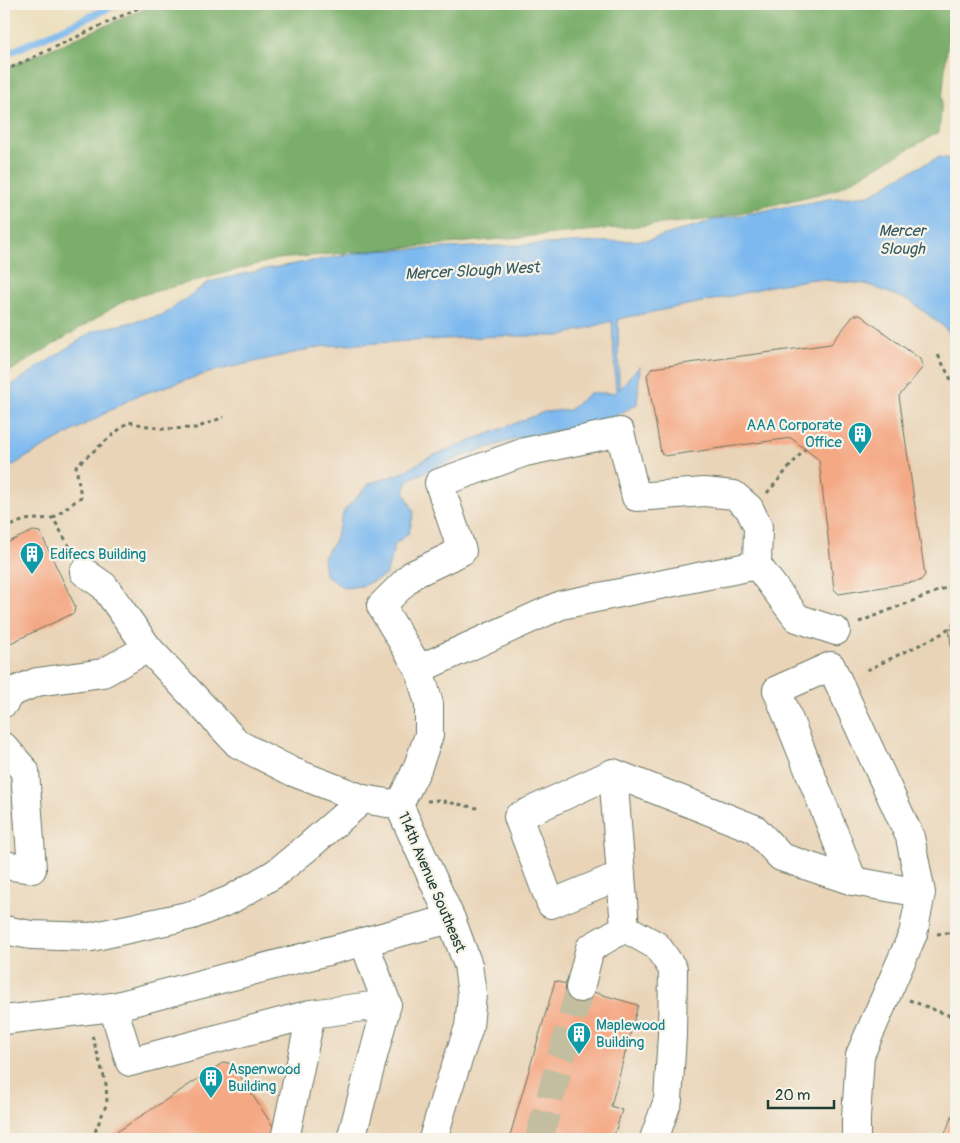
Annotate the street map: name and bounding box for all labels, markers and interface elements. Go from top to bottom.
water label: Mercer Slough [879,221,928,259]
water label: Mercer Slough West [404,257,541,285]
place label: AAA Corporate Office [746,416,843,452]
building icon: AAA Corporate Office [847,421,873,455]
building icon: Edifecs Building [19,541,45,575]
place label: Edifecs Building [50,545,146,564]
street label: 114th Avenue Southeast [393,809,470,956]
place label: Maplewood Building [596,1016,665,1052]
building icon: Maplewood Building [566,1021,592,1055]
place label: Aspenwood Building [228,1060,301,1096]
building icon: Aspenwood Building [198,1065,224,1099]
scale bar [768,1078,834,1110]
text: 20 m [775,1086,810,1105]

